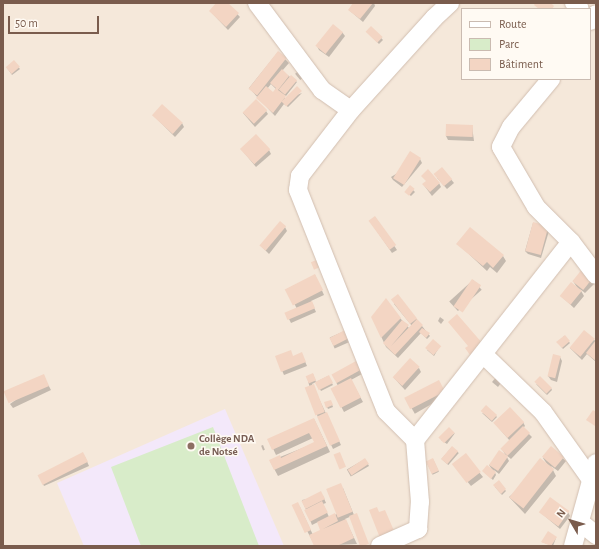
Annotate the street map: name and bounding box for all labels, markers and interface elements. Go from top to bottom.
scale bar [10,8,101,34]
legend [461,8,591,80]
text: 50 m [15,17,38,29]
text: Route [499,18,526,30]
text: Parc [499,38,519,50]
text: Bâtiment [499,58,543,70]
place label: Collège NDA de Notsé [199,433,254,459]
marker: Collège NDA de Notsé [186,441,196,451]
north arrow [551,501,591,541]
text: N [554,507,568,520]

